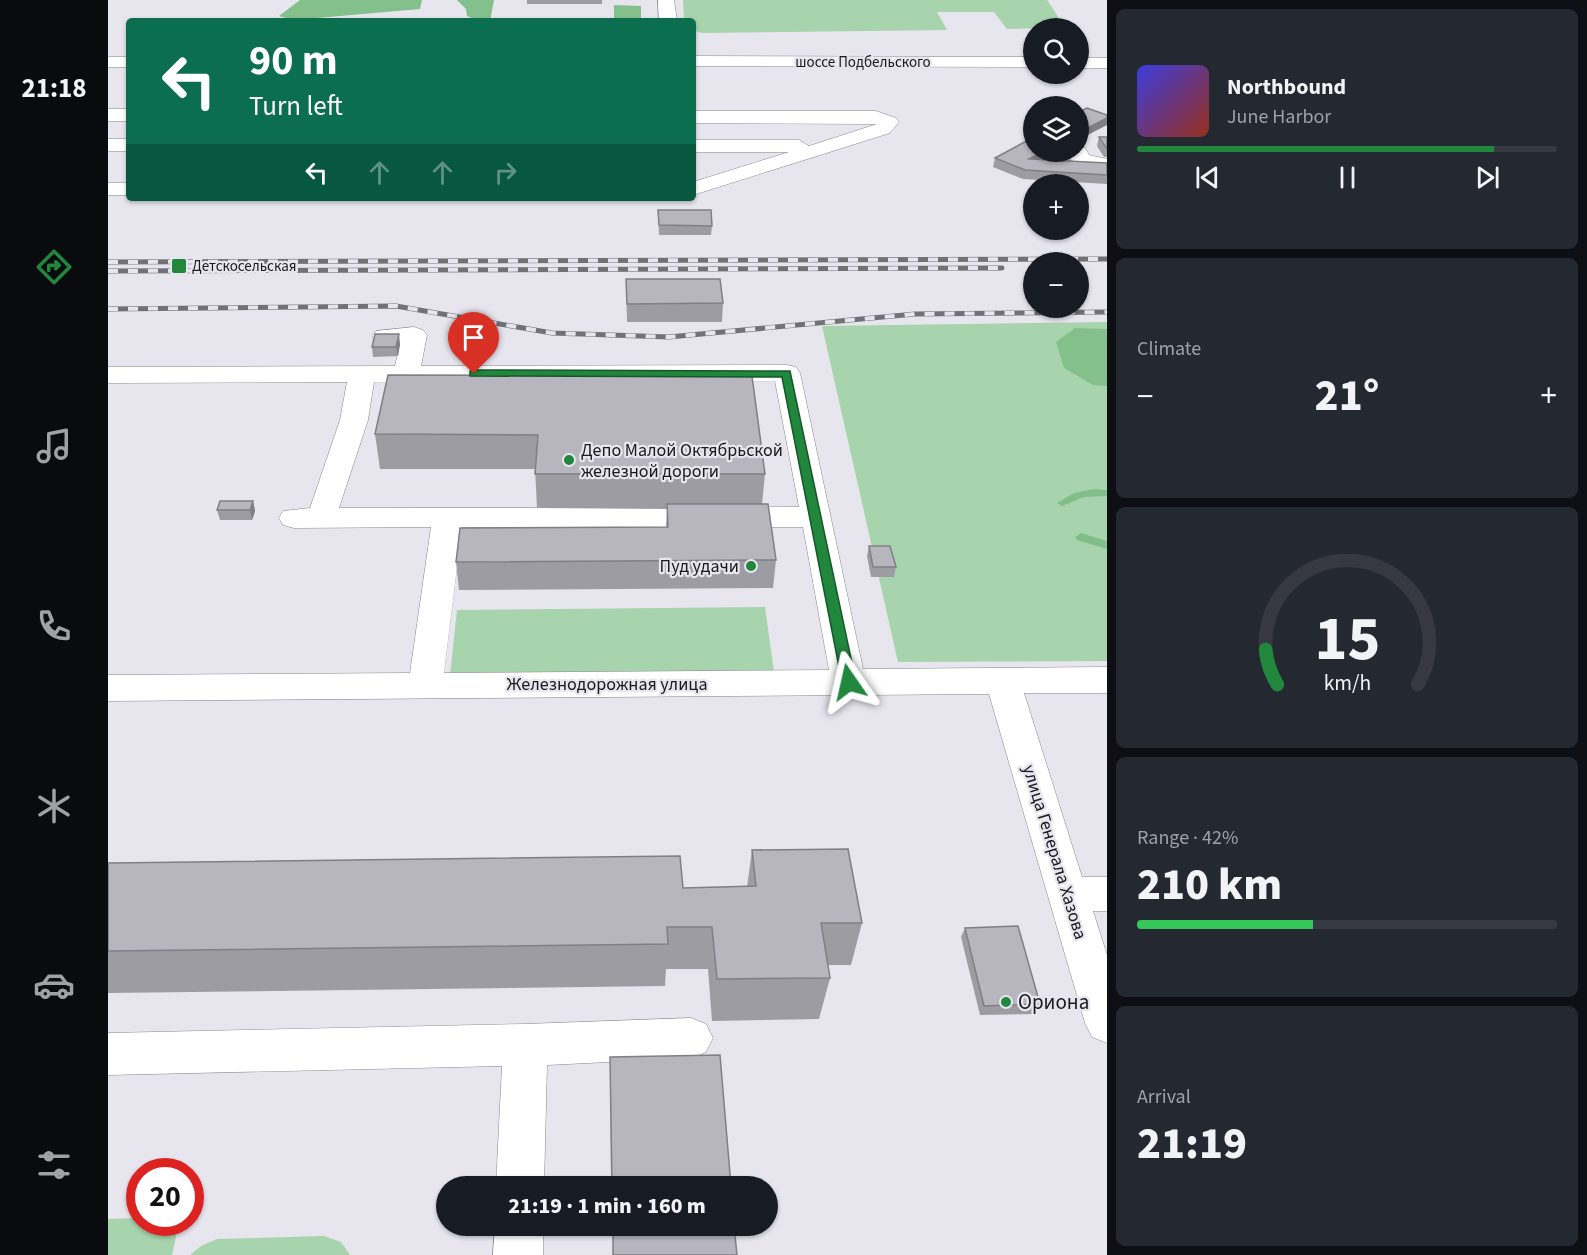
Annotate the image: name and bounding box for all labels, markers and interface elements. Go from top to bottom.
map controls [1023,18,1089,318]
button: search [1023,18,1089,84]
text: 90 m [249,31,338,91]
icon: left [150,42,228,120]
street label: шоссе Подбельского [795,52,931,73]
text: 21:18 [21,69,87,108]
text: Northbound [1227,71,1346,103]
text: Turn left [249,87,343,126]
button: layers [1023,96,1089,162]
text: June Harbor [1227,103,1331,131]
icon: left [300,156,333,189]
icon: ahead [363,156,396,189]
icon: ahead [426,156,459,189]
icon: right [489,156,522,189]
icon: previous [1191,161,1224,194]
icon: pause [1331,161,1364,194]
icon: next [1471,161,1504,194]
button: + [1023,174,1089,240]
icon: directions [33,246,75,288]
button: − [1023,252,1089,318]
place label: Детскосельская [192,256,297,277]
marker: Детскосельская [170,257,188,275]
pin [448,312,499,374]
icon: arrive [457,321,490,354]
text: Climate [1137,335,1201,363]
text: 21° [1315,364,1379,428]
text: − [1137,373,1153,420]
text: + [1541,373,1557,420]
icon: music [33,425,75,467]
place label: Депо Малой Октябрьской железной дороги [581,438,783,484]
marker: Депо Малой Октябрьской железной дороги [562,453,576,467]
place label: Пуд удачи [660,554,739,579]
marker: Пуд удачи [744,559,758,573]
text: 15 [1314,595,1380,684]
icon: phone [33,605,75,647]
position arrow [817,650,881,714]
text: km/h [1323,668,1371,699]
street label: Железнодорожная улица [506,672,708,697]
street label: улица Генерала Хазова [1016,762,1093,942]
icon: climate [33,785,75,827]
text: Range · 42% [1137,824,1238,852]
text: 210 km [1137,853,1282,917]
icon: car [33,964,75,1006]
place label: Ориона [1018,987,1089,1017]
marker: Ориона [999,995,1013,1009]
text: Arrival [1137,1083,1191,1111]
text: 21:19 [1137,1112,1247,1176]
icon: filters [33,1144,75,1186]
speed limit sign: 20 [126,1158,204,1236]
text: 21:19 · 1 min · 160 m [508,1190,706,1222]

